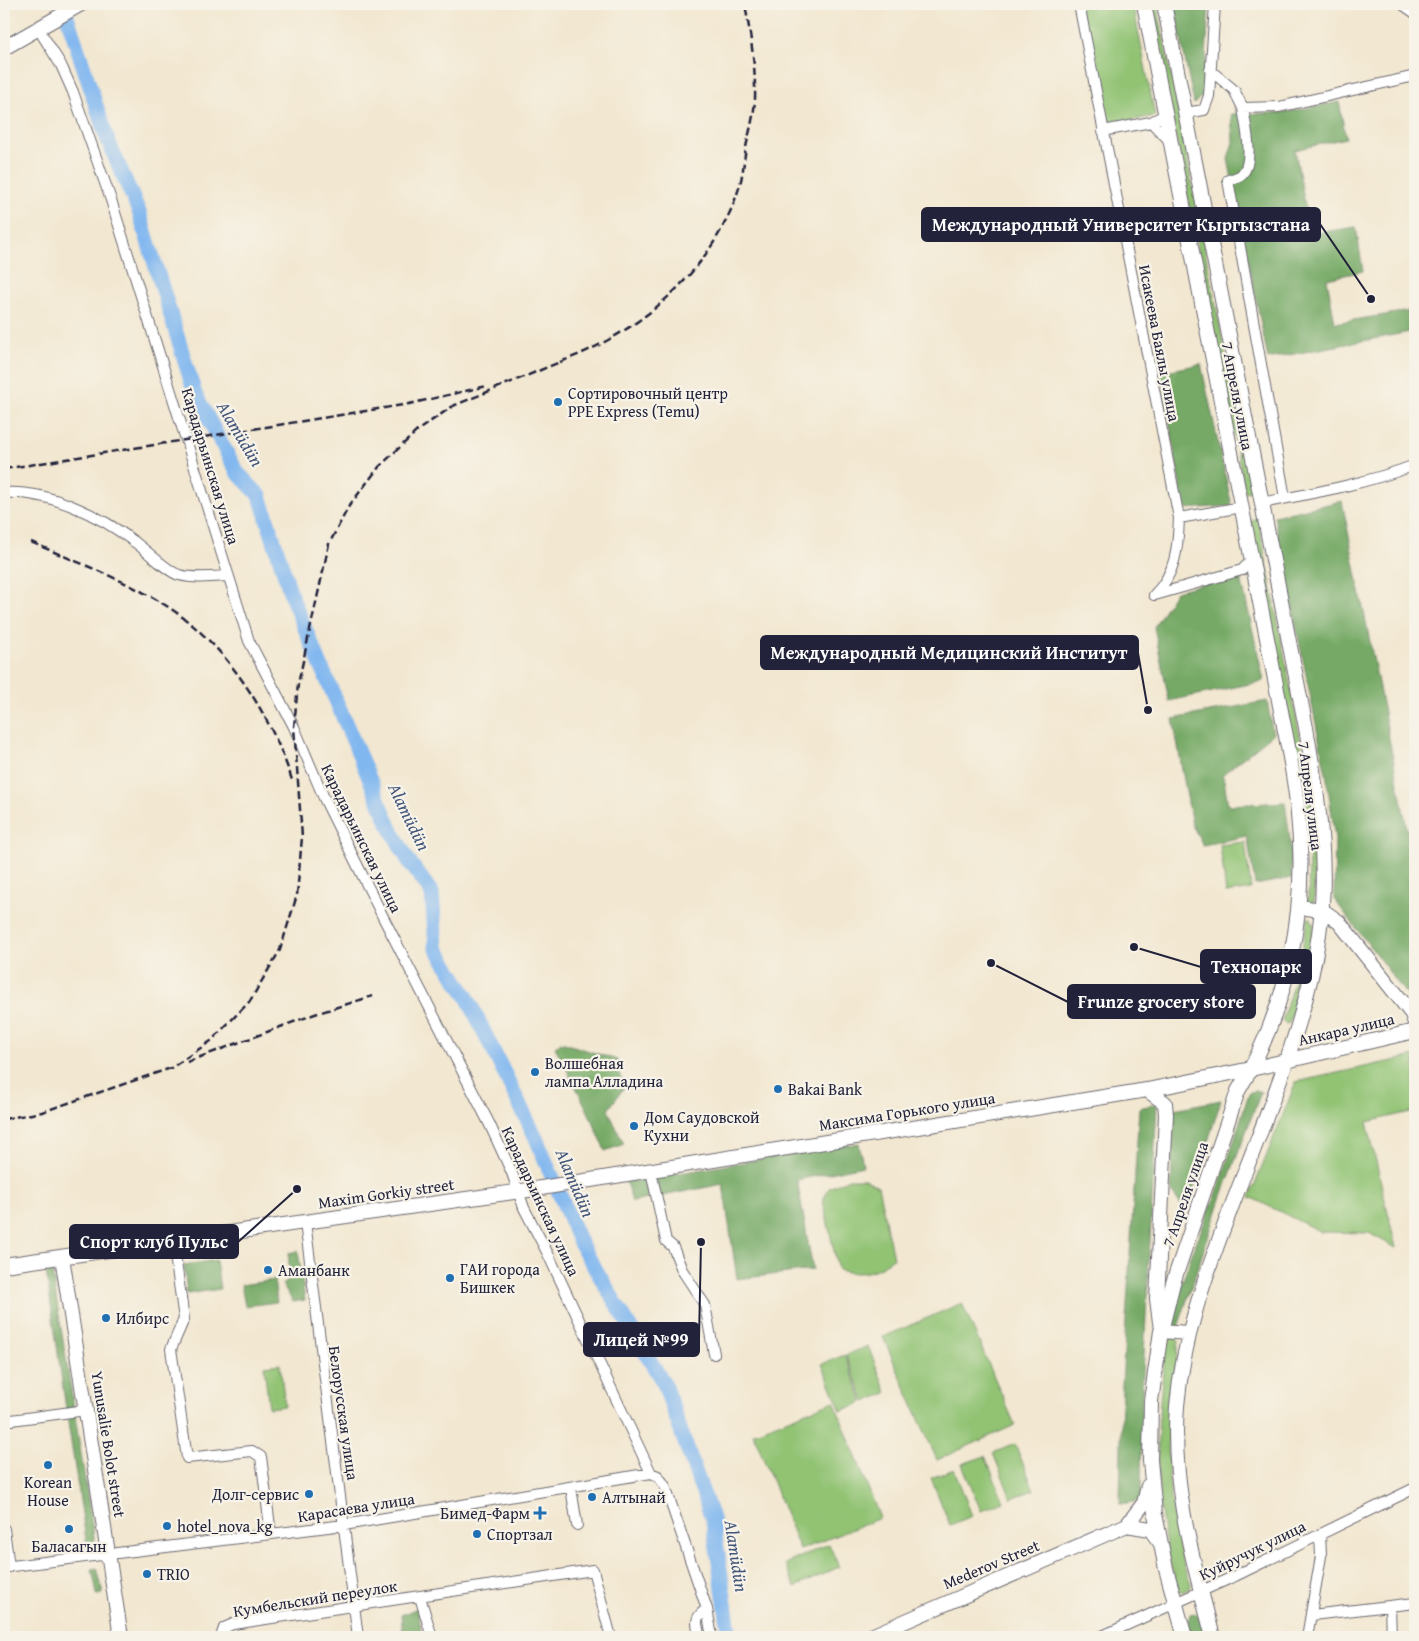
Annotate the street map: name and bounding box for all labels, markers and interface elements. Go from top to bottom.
callout: Международный Университет Кыргызстана [922,208,1320,241]
text: Международный Университет Кыргызстана [932,211,1311,238]
street label: Исакеева Баялы улица [1133,263,1187,424]
street label: 7 Апреля улица [1216,340,1260,453]
place label: Сортировочный центр PPE Express (Temu) [568,381,728,423]
street label: Карадарьинская улица [176,385,246,548]
water label: Alamüdün [210,395,271,472]
marker: Сортировочный центр PPE Express (Temu) [552,396,564,408]
callout: Международный Медицинский Институт [761,636,1138,669]
text: Международный Медицинский Институт [771,639,1128,666]
street label: 7 Апреля улица [1292,740,1330,852]
street label: Карадарьинская улица [316,760,409,917]
water label: Alamüdün [381,777,437,855]
callout: Технопарк [1201,950,1311,983]
text: Технопарк [1211,953,1302,980]
callout: Frunze grocery store [1068,985,1255,1018]
text: Frunze grocery store [1078,988,1244,1015]
street label: Анкара улица [1296,1006,1397,1052]
place label: Волшебная лампа Алладина [545,1051,663,1093]
marker: Волшебная лампа Алладина [529,1066,541,1078]
place label: Bakai Bank [788,1077,863,1101]
marker: Bakai Bank [772,1083,784,1095]
street label: Максима Горького улица [817,1085,997,1137]
place label: Дом Саудовской Кухни [643,1105,760,1147]
marker: Дом Саудовской Кухни [628,1120,640,1132]
street label: Карадарьинская улица [496,1122,586,1280]
street label: 7 Апреля улица [1156,1138,1214,1250]
water label: Alamüdün [549,1143,602,1221]
street label: Maxim Gorkiy street [316,1172,456,1214]
callout: Спорт клуб Пульс [70,1225,238,1258]
text: Спорт клуб Пульс [80,1228,228,1255]
place label: ГАИ города Бишкек [460,1257,540,1299]
place label: Аманбанк [278,1258,350,1282]
marker: Аманбанк [262,1264,274,1276]
marker: ГАИ города Бишкек [444,1272,456,1284]
place label: Илбирс [116,1306,169,1330]
marker: Илбирс [100,1312,112,1324]
callout: Лицей №99 [584,1323,699,1356]
text: Лицей №99 [593,1326,689,1353]
street label: Белорусская улица [323,1344,365,1482]
street label: Yunusalie Bolot street [86,1369,132,1519]
marker: Korean House [42,1459,54,1471]
place label: Korean House [24,1470,72,1512]
place label: Долг-сервис [211,1482,299,1506]
place label: Алтынай [602,1485,666,1509]
street label: Карасаева улица [296,1486,417,1528]
marker: Долг-сервис [303,1488,315,1500]
marker: Алтынай [586,1491,598,1503]
place label: Бимед-Фарм [440,1501,530,1525]
marker: Бимед-Фарм [534,1507,546,1519]
place label: hotel_nova_kg [177,1514,273,1538]
street label: Куйручук улица [1195,1514,1310,1586]
water label: Alamüdün [717,1517,755,1594]
marker: hotel_nova_kg [161,1520,173,1532]
place label: Спортзал [487,1522,553,1546]
marker: Баласагын [63,1523,75,1535]
marker: Спортзал [471,1528,483,1540]
street label: Mederov Street [939,1533,1043,1595]
place label: Баласагын [31,1534,107,1558]
place label: TRIO [157,1562,190,1586]
marker: TRIO [141,1568,153,1580]
street label: Кумбельский переулок [231,1573,399,1623]

